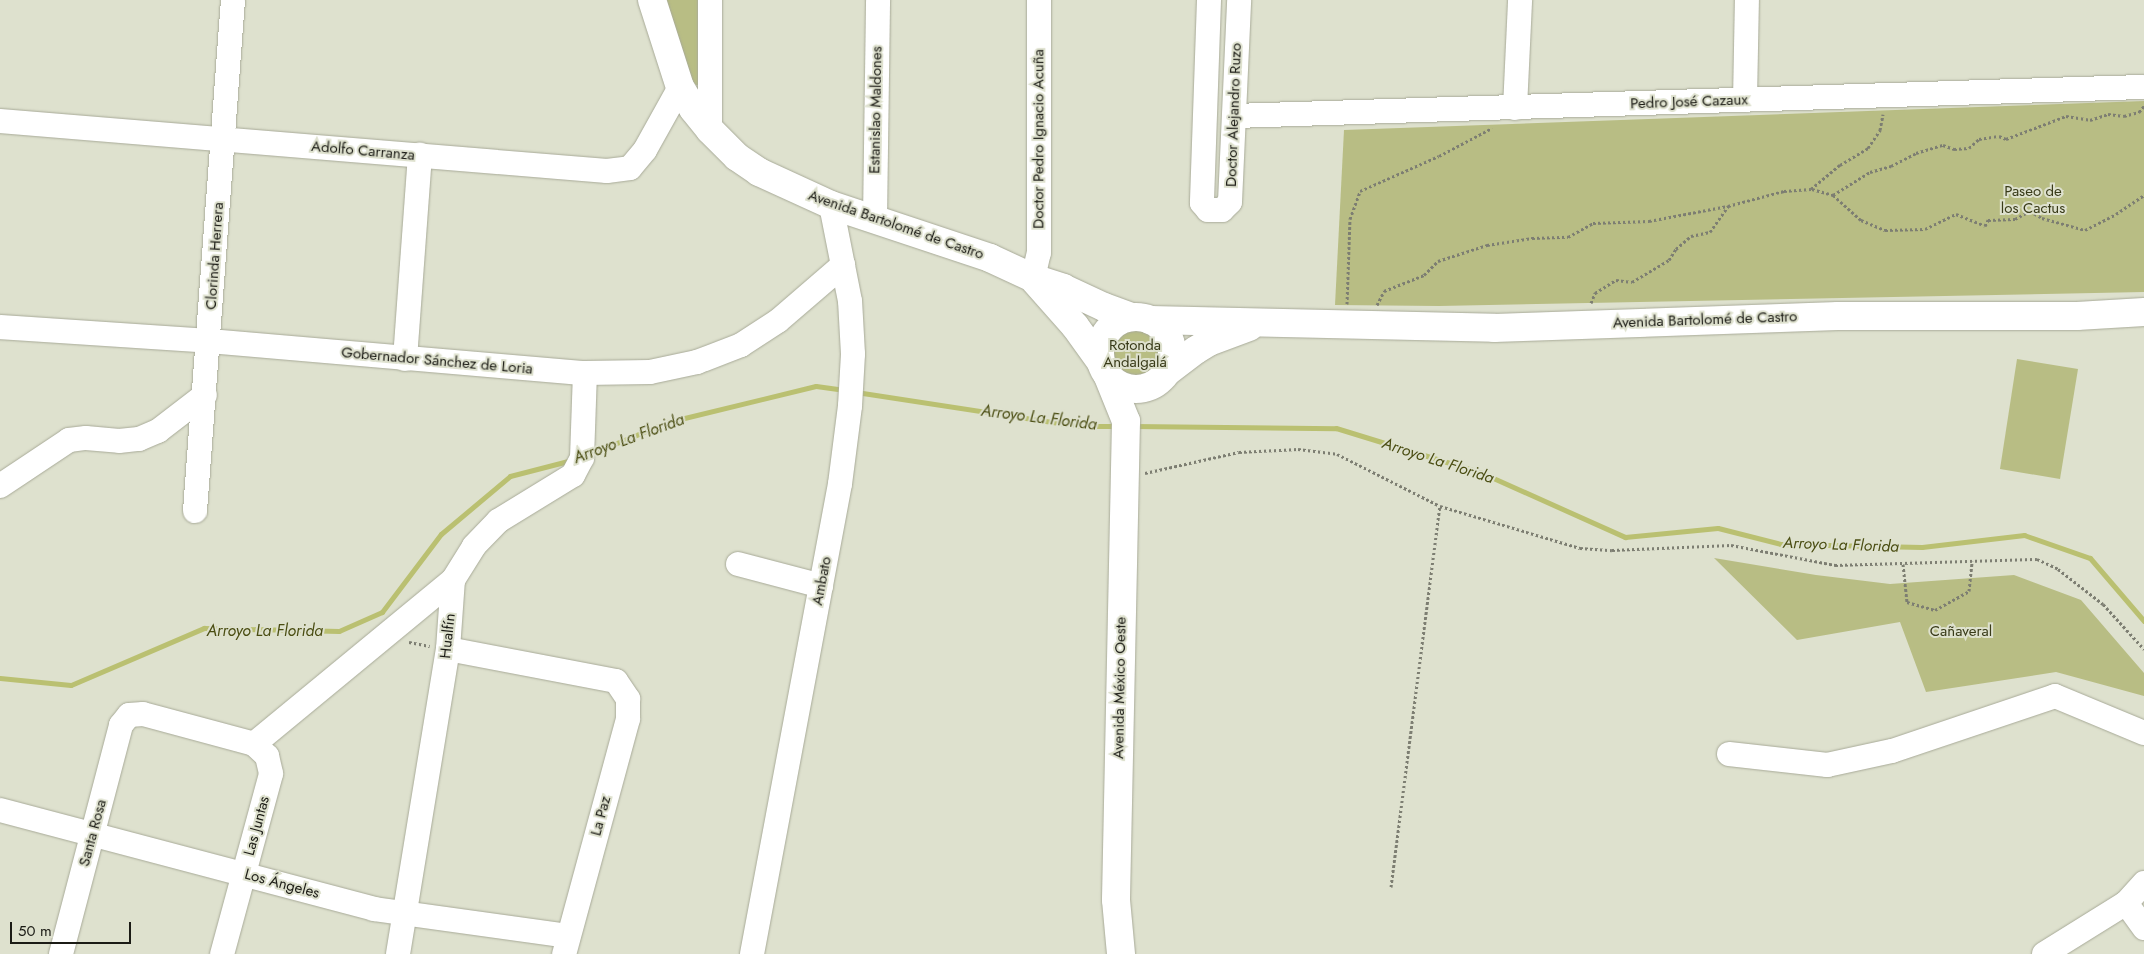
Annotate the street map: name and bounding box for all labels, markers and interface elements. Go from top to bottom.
street label: Doctor Alejandro Ruzo [1222,43,1246,187]
street label: Estanislao Maldones [866,46,886,174]
street label: Doctor Pedro Ignacio Acuña [1030,49,1048,229]
street label: Pedro José Cazaux [1630,91,1748,113]
street label: Adolfo Carranza [310,137,416,165]
park label: Paseo de los Cactus [2001,182,2065,217]
street label: Avenida Bartolomé de Castro [806,186,986,264]
street label: Clorinda Herrera [202,202,228,310]
street label: Avenida Bartolomé de Castro [1613,308,1797,332]
park label: Rotonda Andalgalá [1103,336,1167,371]
street label: Gobernador Sánchez de Loria [341,344,533,378]
water label: Arroyo La Florida [980,401,1098,435]
water label: Arroyo La Florida [571,410,687,468]
water label: Arroyo La Florida [1380,434,1496,488]
water label: Arroyo La Florida [1783,533,1899,557]
street label: Ambato [808,555,836,607]
street label: Hualfín [437,613,459,659]
street label: Avenida México Oeste [1110,617,1130,759]
water label: Arroyo La Florida [207,621,323,641]
park label: Cañaveral [1930,623,1992,641]
street label: Las Juntas [240,794,274,858]
street label: La Paz [587,794,615,838]
street label: Santa Rosa [75,798,111,868]
street label: Los Ángeles [243,865,321,903]
scale bar [12,912,134,944]
text: 50 m [18,920,52,942]

